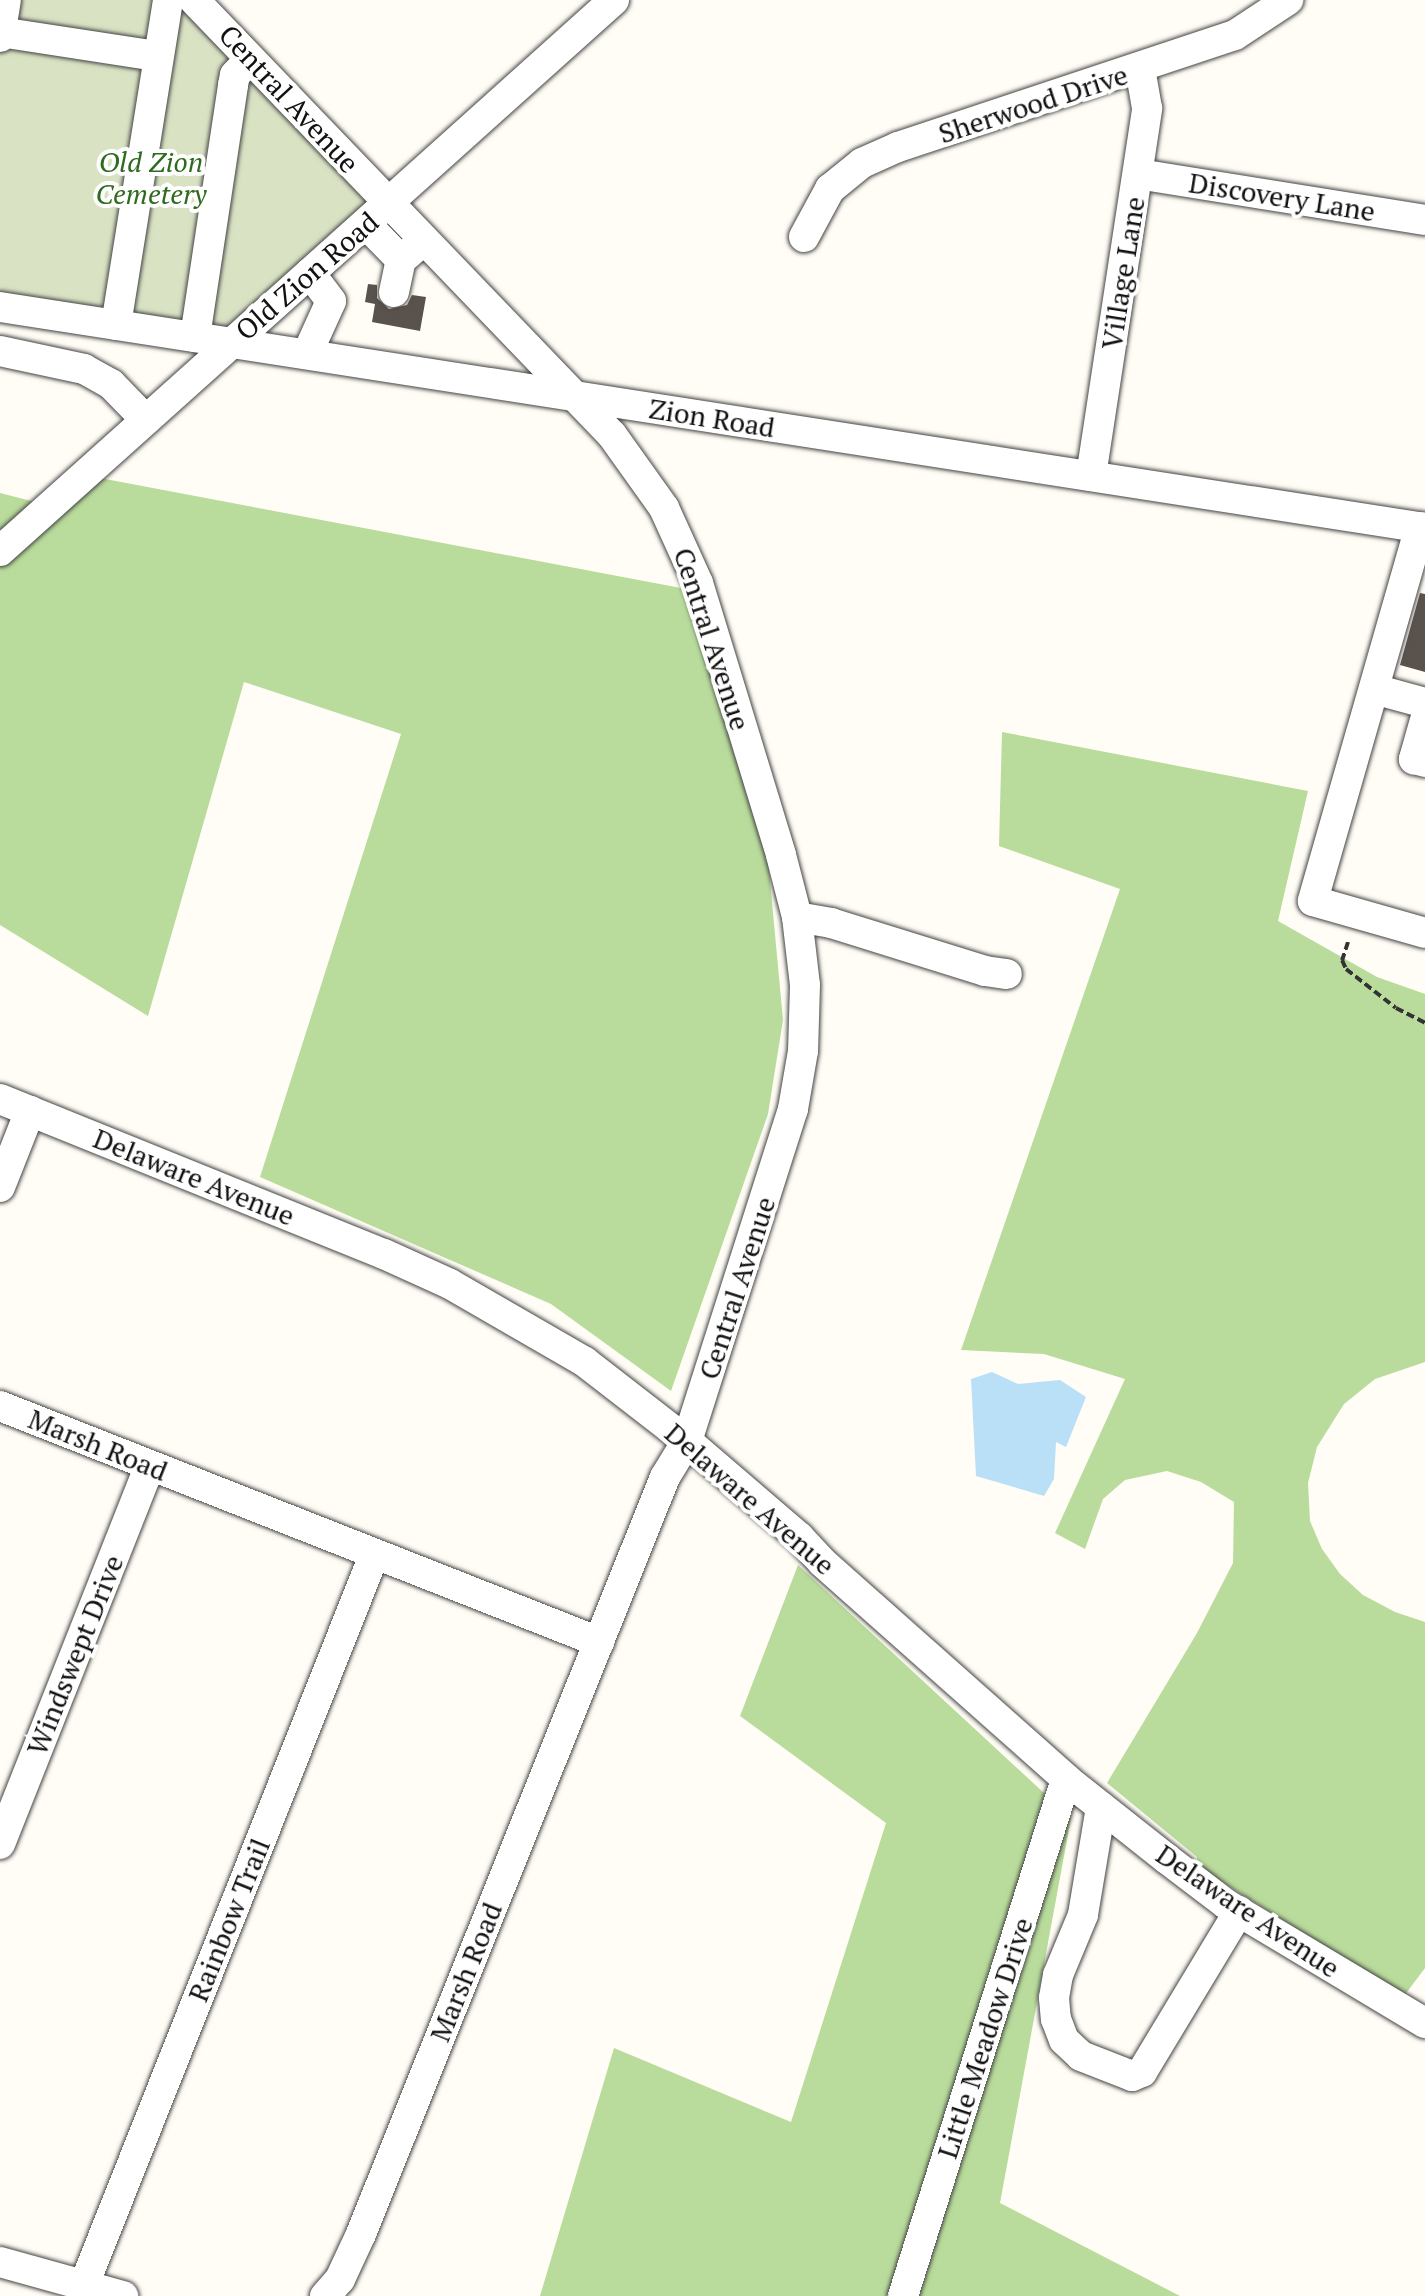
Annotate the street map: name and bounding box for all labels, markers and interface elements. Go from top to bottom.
street label: Central Avenue [212,18,366,180]
street label: Sherwood Drive [934,58,1132,150]
park label: Old Zion Cemetery [96,145,206,211]
street label: Discovery Lane [1186,166,1378,228]
street label: Village Lane [1094,194,1152,352]
street label: Old Zion Road [229,205,385,347]
street label: Zion Road [647,391,777,445]
street label: Central Avenue [667,543,757,735]
street label: Delaware Avenue [88,1121,300,1233]
street label: Central Avenue [692,1192,782,1384]
street label: Marsh Road [24,1402,172,1488]
street label: Delaware Avenue [658,1416,842,1582]
street label: Windswept Drive [20,1550,130,1760]
street label: Rainbow Trail [181,1834,277,2006]
street label: Delaware Avenue [1150,1837,1346,1985]
street label: Marsh Road [423,1898,509,2046]
street label: Little Meadow Drive [930,1913,1040,2163]

